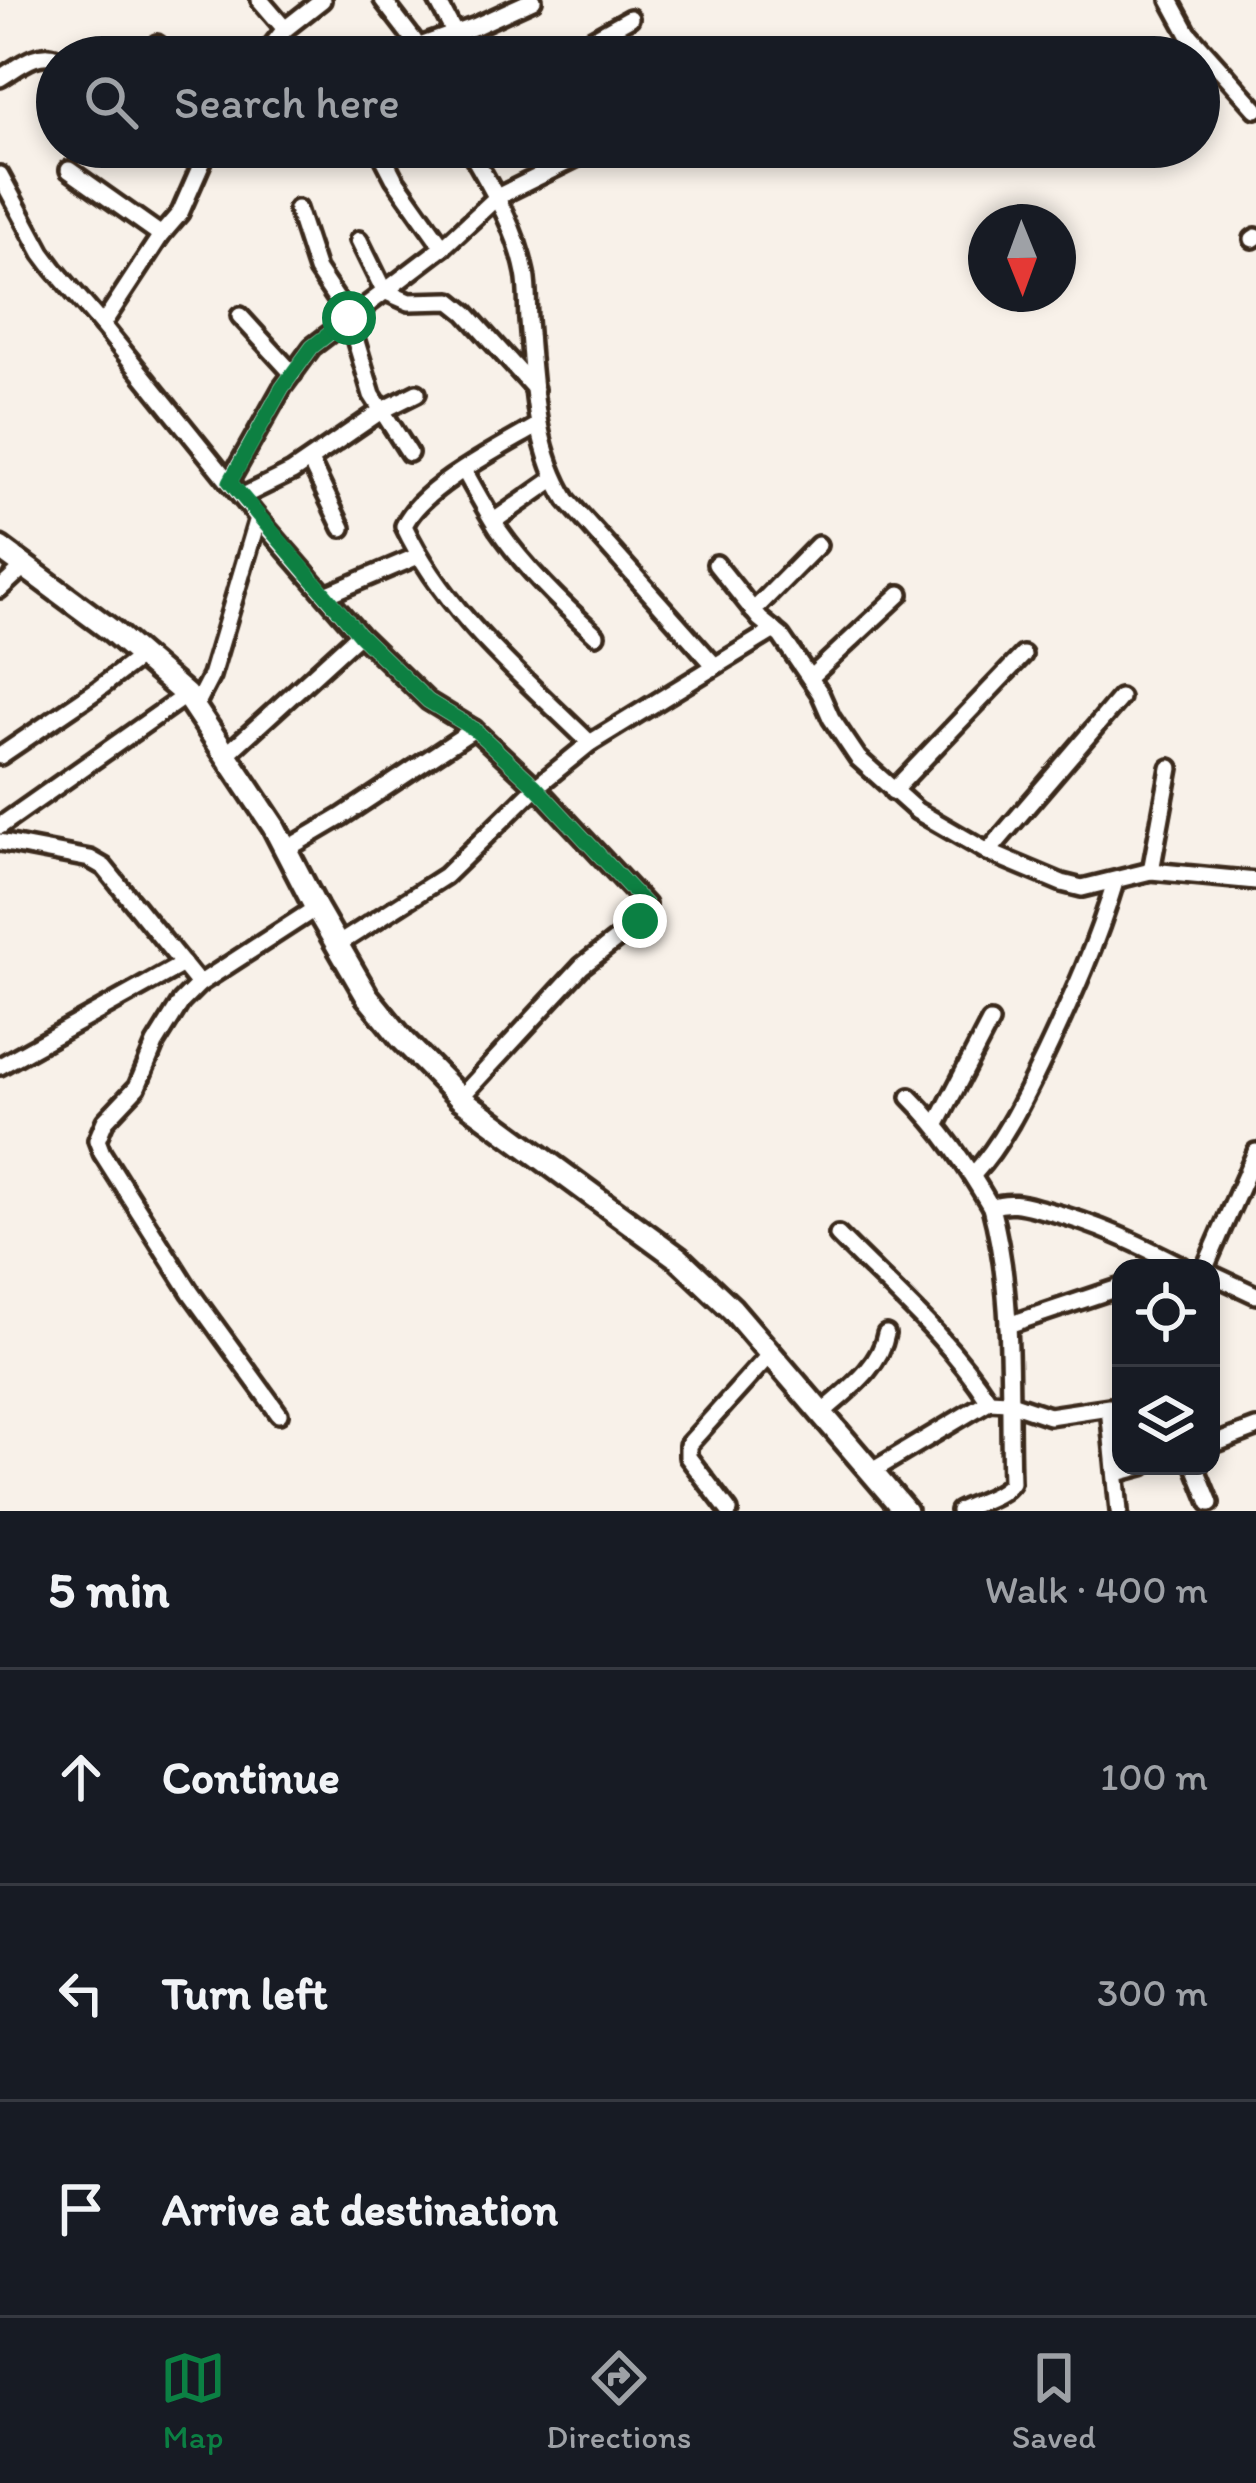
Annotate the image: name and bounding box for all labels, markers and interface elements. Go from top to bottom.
search box [36,36,1220,168]
icon: search [78,69,144,135]
text: Search here [174,75,400,129]
north arrow [968,204,1076,312]
route start [322,291,376,345]
route end [613,894,667,948]
map controls [1112,1259,1220,1475]
button: locate [1112,1259,1220,1367]
button: layers [1112,1367,1220,1475]
text: 5 min [48,1559,169,1620]
text: Walk · 400 m [985,1566,1208,1613]
icon: ahead [48,1744,114,1810]
text: Continue [162,1750,340,1804]
text: 100 m [1100,1753,1208,1800]
icon: left [48,1960,114,2026]
text: Turn left [162,1966,328,2020]
text: 300 m [1097,1969,1208,2016]
icon: arrive [48,2176,114,2242]
text: Arrive at destination [162,2182,558,2236]
tab: Map [160,2345,226,2456]
tab: Directions [546,2345,691,2456]
tab: Saved [1012,2345,1096,2456]

